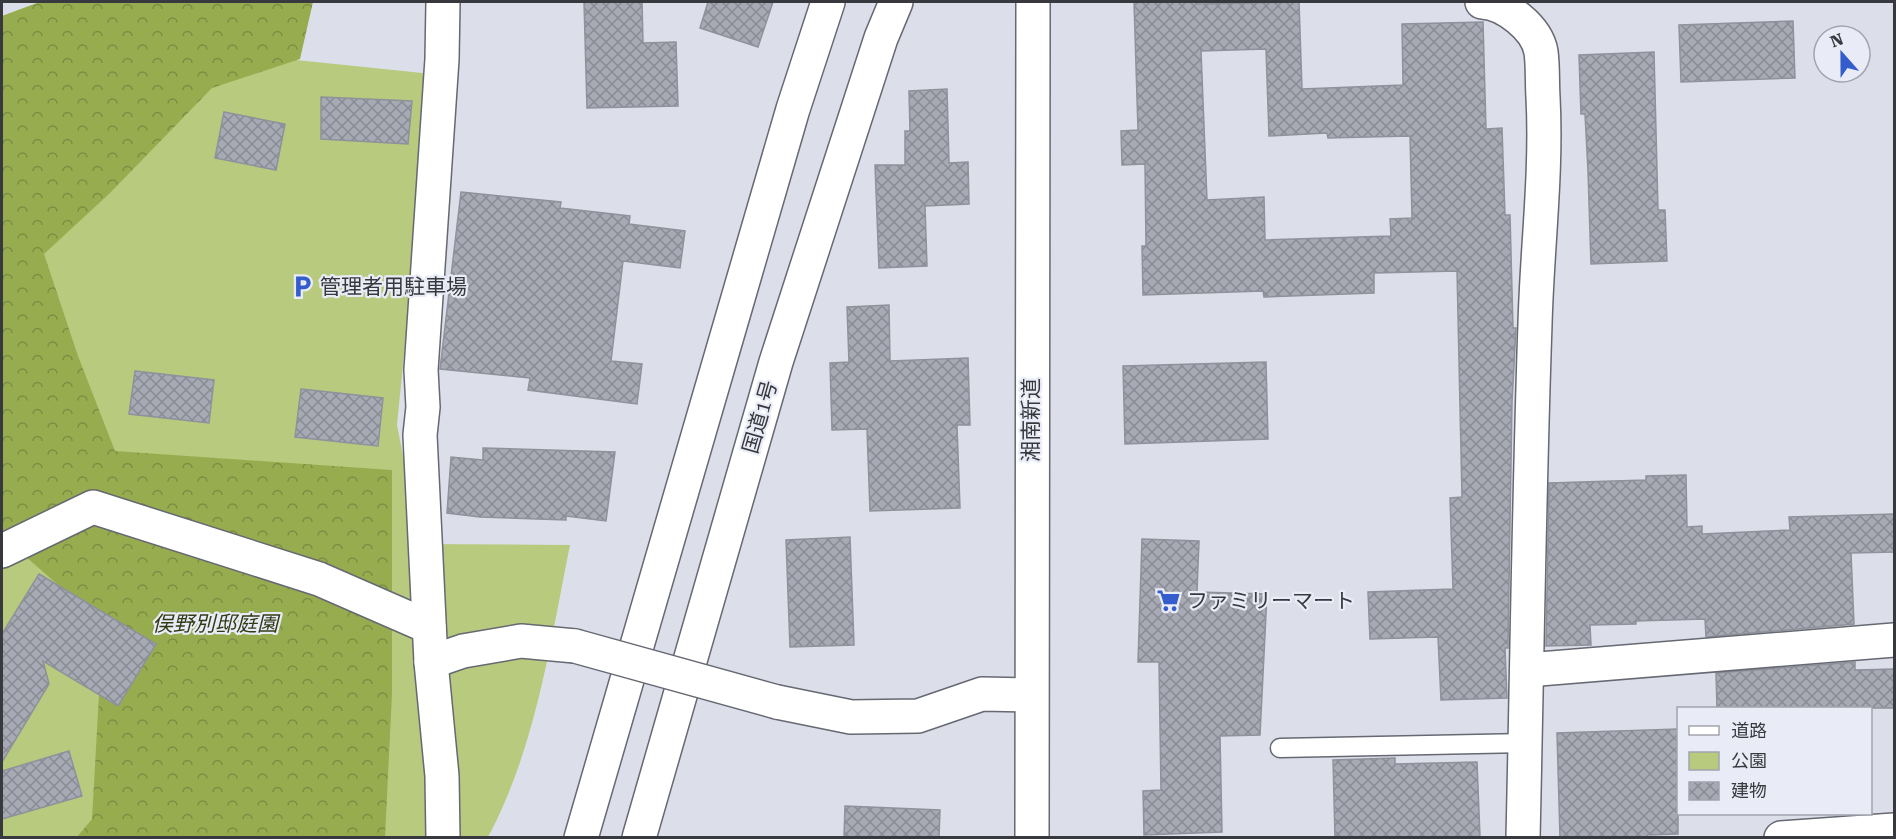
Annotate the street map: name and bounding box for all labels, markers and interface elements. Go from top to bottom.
north arrow [1812,24,1872,84]
text: N [1828,29,1846,52]
parking icon: 管理者用駐車場 [289,274,315,300]
place label: 管理者用駐車場 [320,275,467,299]
street label: 国道1号 [738,378,782,456]
street label: 湘南新道 [1019,378,1043,462]
supermarket icon: ファミリーマート [1156,588,1182,614]
place label: ファミリーマート [1187,589,1355,613]
park label: 俣野別邸庭園 [152,612,281,636]
legend [1677,707,1872,815]
text: 道路 [1731,720,1767,741]
text: 公園 [1731,750,1767,771]
text: 建物 [1731,780,1767,801]

